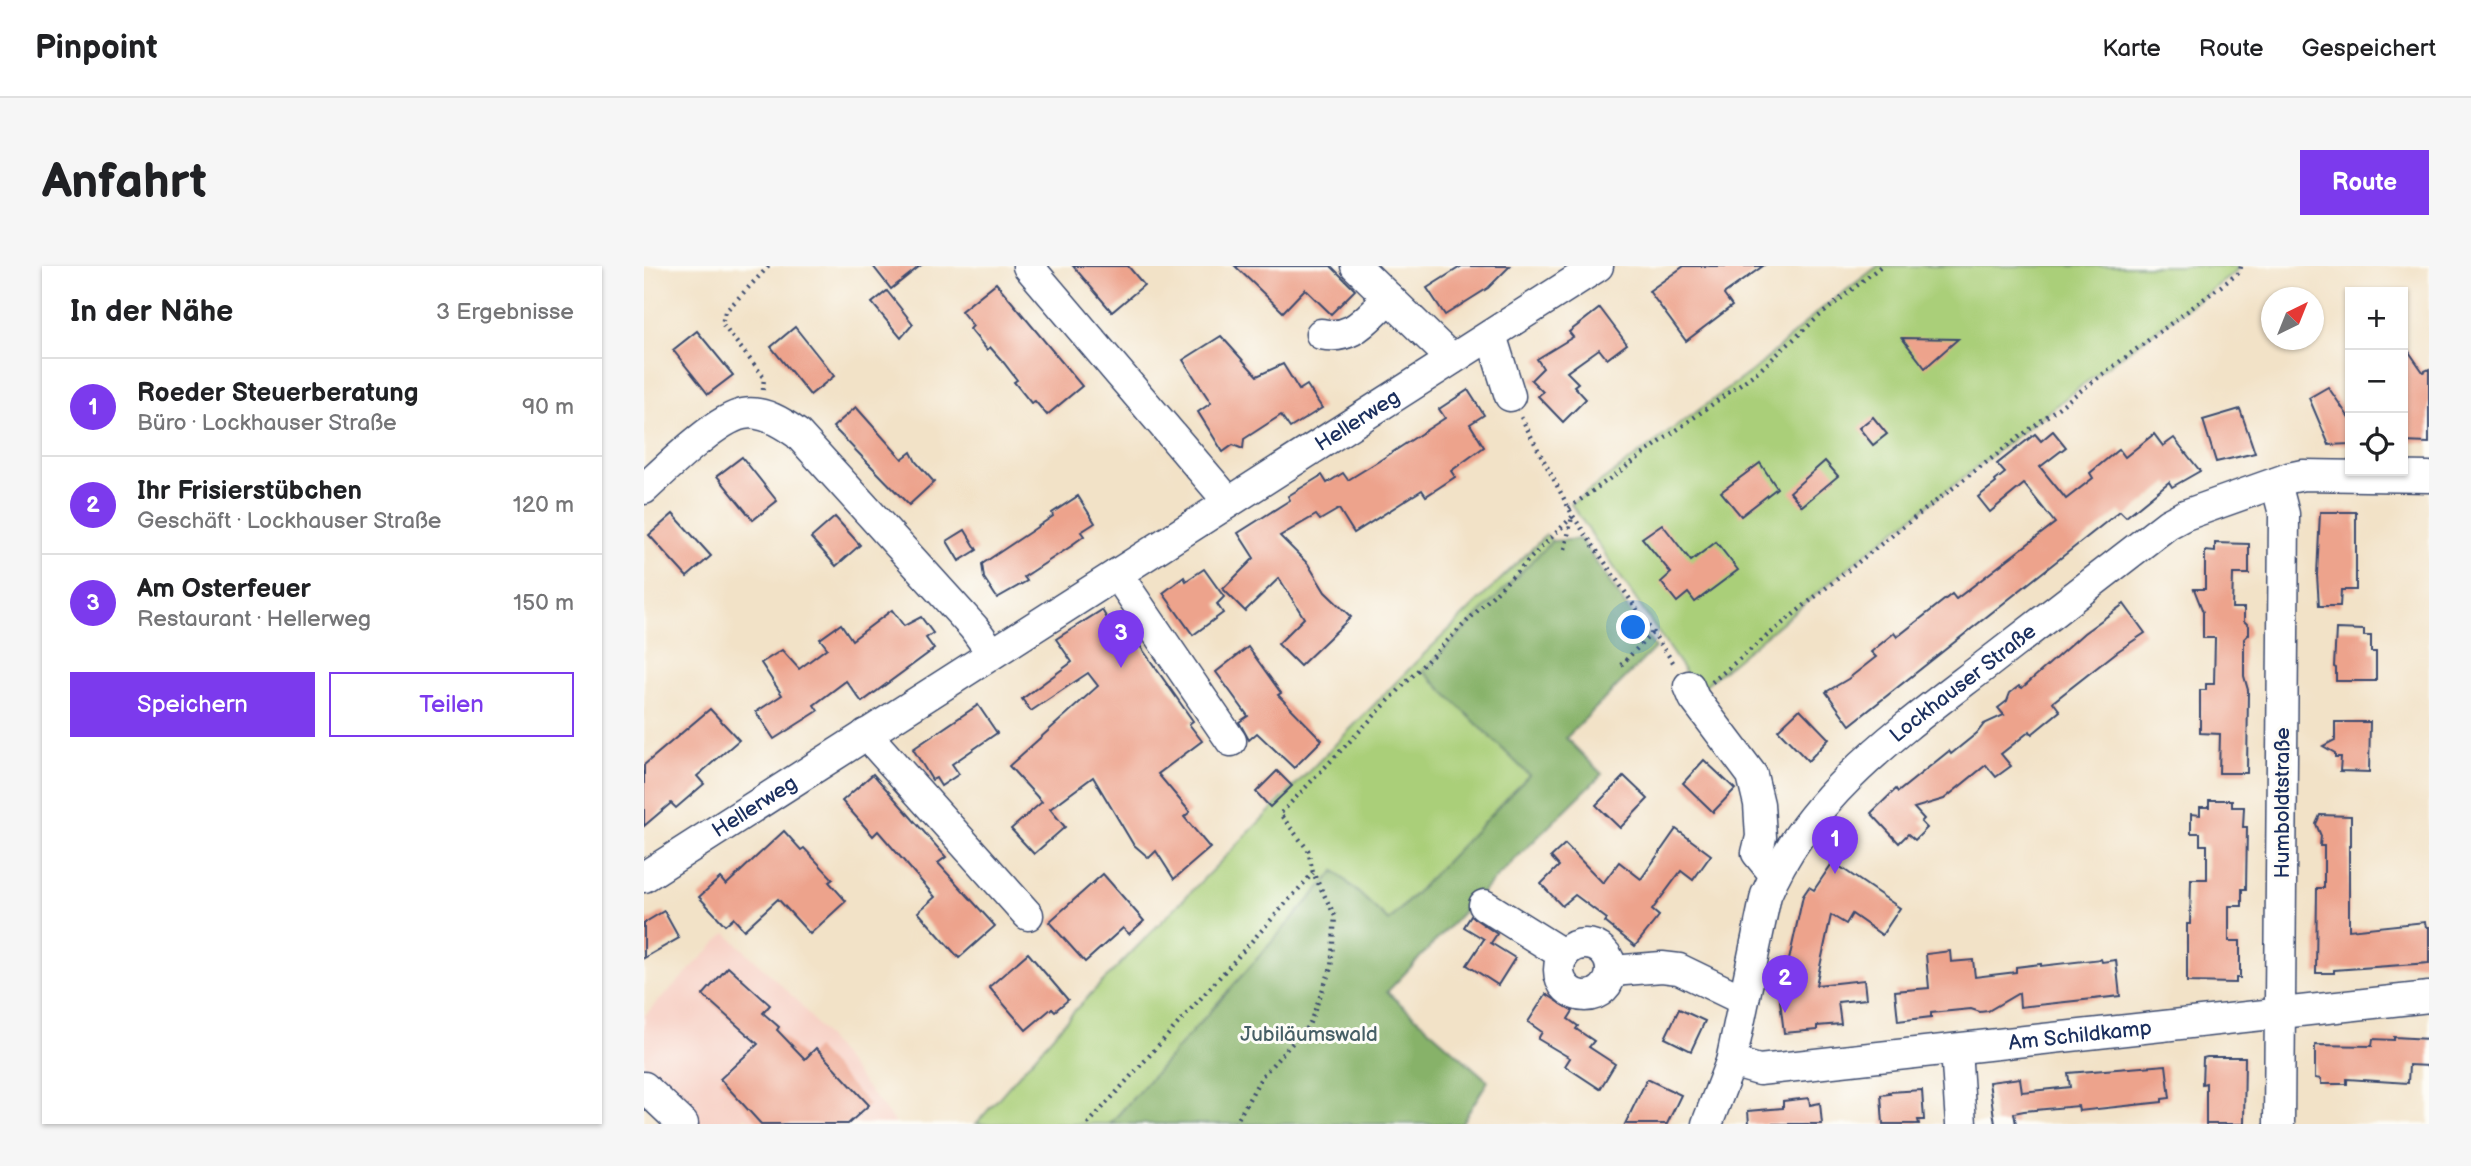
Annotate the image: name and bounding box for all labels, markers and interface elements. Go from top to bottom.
text: Pinpoint [35,28,157,68]
text: Karte [2102,34,2161,63]
text: Route [2199,34,2264,63]
text: Gespeichert [2302,34,2436,63]
button: Route [2300,150,2429,215]
text: Anfahrt [42,153,207,212]
north arrow [2261,287,2324,350]
map controls [2345,287,2408,476]
button: + [2345,287,2408,350]
text: In der Nähe [70,294,233,330]
text: 3 Ergebnisse [436,298,574,326]
button: − [2345,350,2408,413]
text: Roeder Steuerberatung [137,378,418,409]
street label: Hellerweg [1311,384,1405,457]
text: 1 [88,393,98,421]
text: 90 m [522,393,574,421]
text: Büro · Lockhauser Straße [137,409,397,437]
button: locate [2345,413,2408,476]
text: Ihr Frisierstübchen [137,476,362,507]
text: 2 [86,491,100,519]
text: 120 m [513,491,574,519]
text: Geschäft · Lockhauser Straße [137,507,441,535]
text: Am Osterfeuer [137,574,311,605]
text: 3 [86,589,100,617]
text: 150 m [513,589,574,617]
text: Restaurant · Hellerweg [137,605,371,633]
pin: 3 [1098,610,1144,668]
your location [1616,610,1650,644]
street label: Lockhauser Straße [1885,619,2041,748]
button: Speichern [70,672,315,737]
button: Teilen [329,672,574,737]
street label: Humboldtstraße [2270,727,2295,879]
street label: Hellerweg [708,770,802,843]
pin: 1 [1812,816,1858,874]
pin: 2 [1762,955,1808,1013]
street label: Am Schildkamp [2007,1015,2153,1056]
park label: Jubiläumswald [1240,1022,1378,1047]

